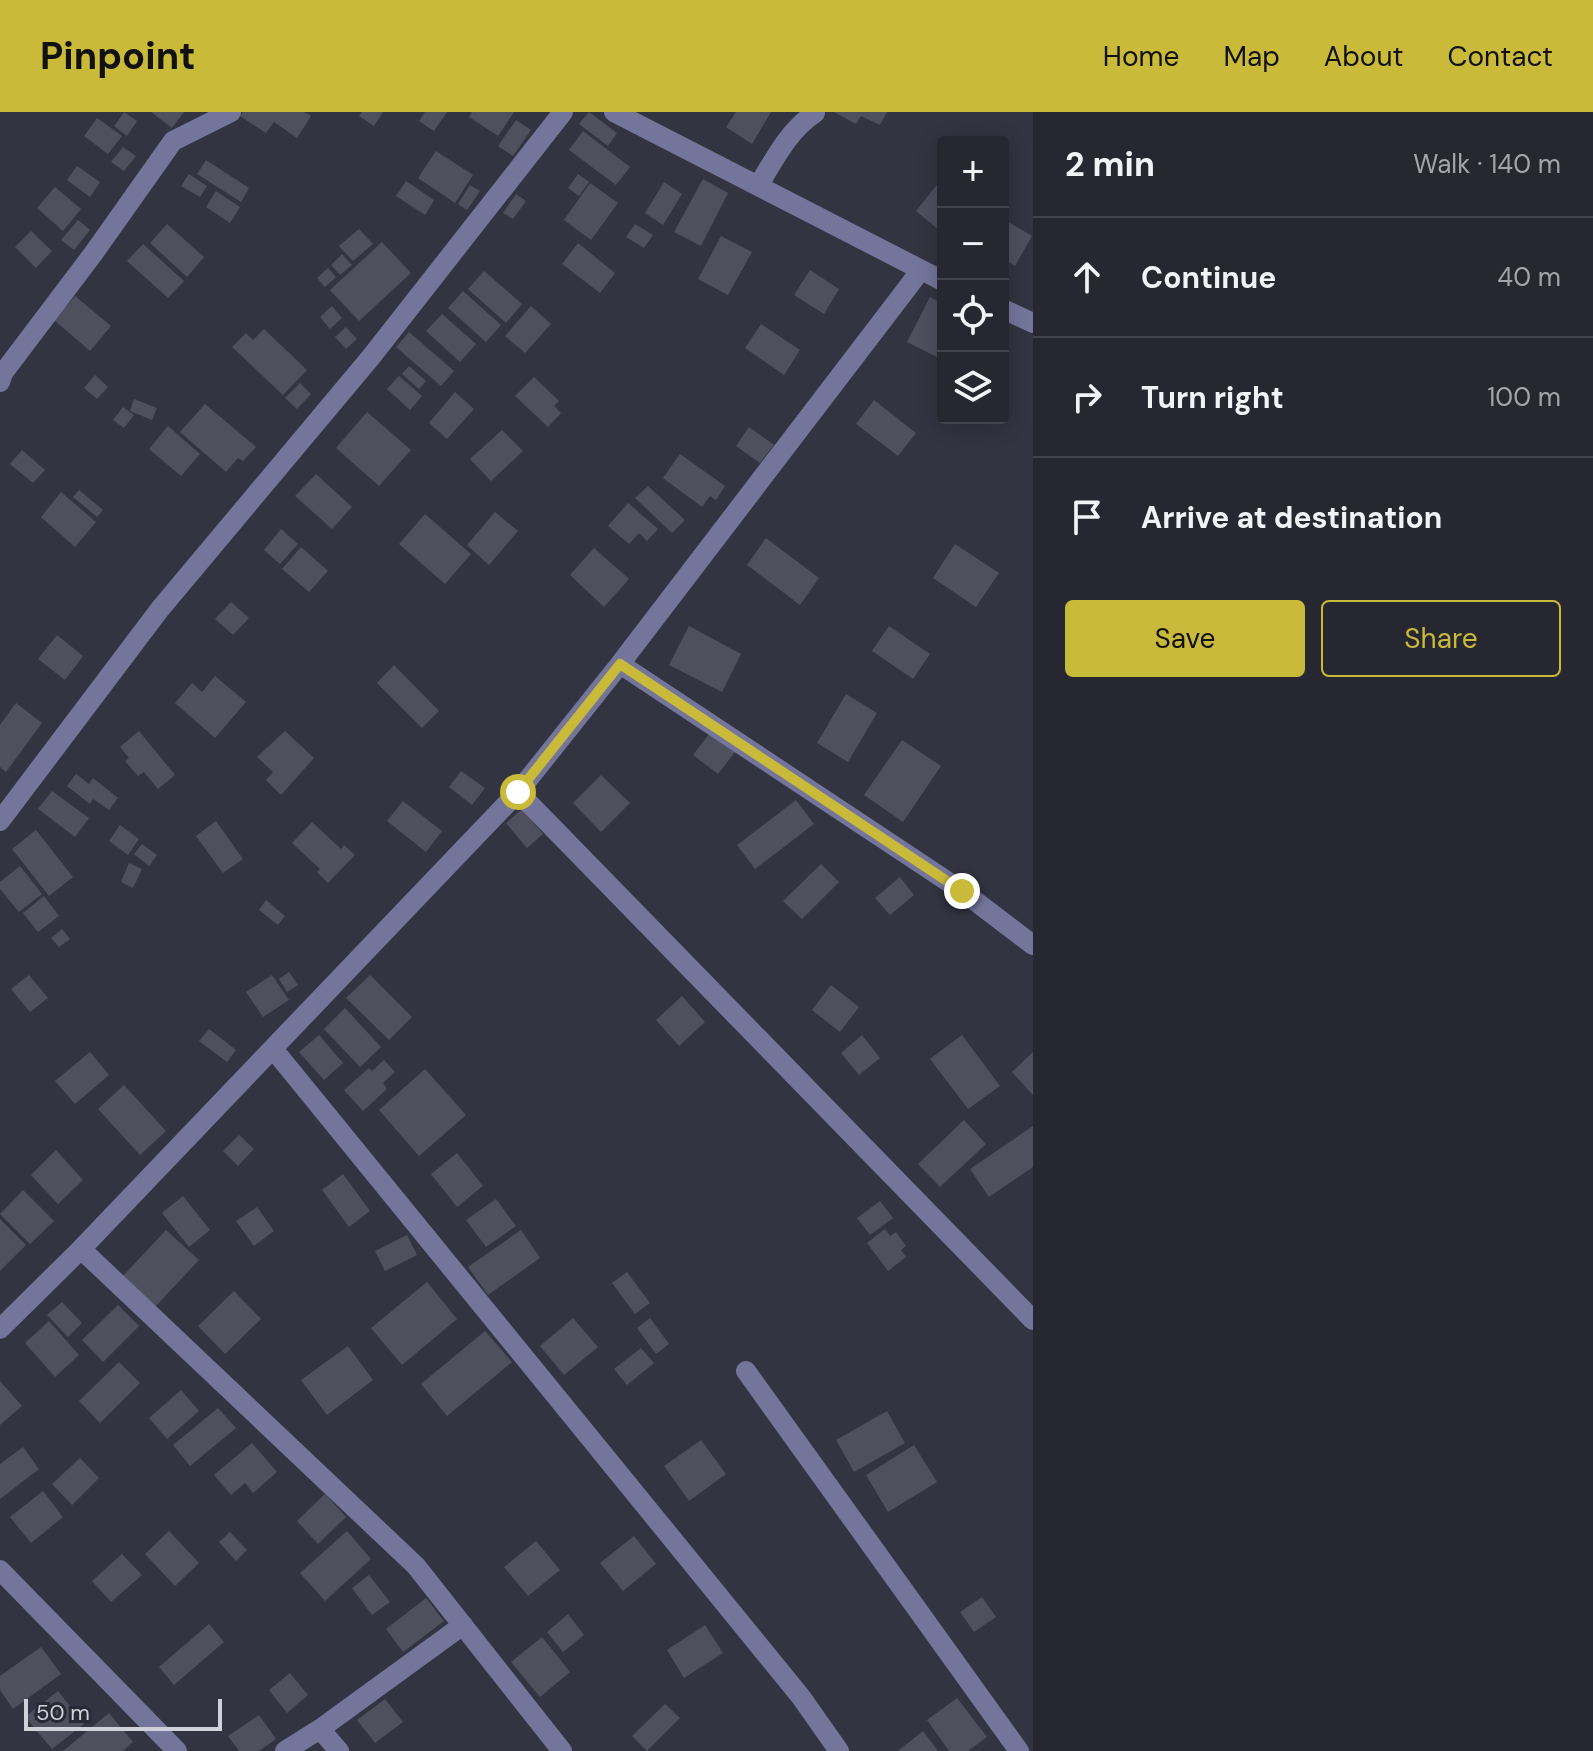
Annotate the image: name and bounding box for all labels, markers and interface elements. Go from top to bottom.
text: Pinpoint [40,31,196,81]
text: Home [1103,38,1179,75]
text: Map [1223,38,1280,75]
text: About [1324,38,1403,75]
text: Contact [1447,38,1553,75]
map controls [937,136,1009,424]
button: + [937,136,1009,208]
text: 2 min [1065,142,1155,187]
text: Walk · 140 m [1413,147,1561,181]
button: − [937,208,1009,280]
icon: ahead [1065,255,1109,299]
text: Continue [1141,258,1276,297]
text: 40 m [1497,260,1561,294]
button: locate [937,280,1009,352]
button: layers [937,352,1009,424]
icon: right [1065,375,1109,419]
text: Turn right [1141,378,1284,417]
text: 100 m [1487,380,1561,414]
icon: arrive [1065,495,1109,539]
text: Arrive at destination [1141,498,1442,537]
button: Save [1065,600,1305,677]
button: Share [1321,600,1561,677]
route start [500,774,536,810]
route end [944,873,980,909]
scale bar [24,1695,222,1731]
text: 50 m [36,1698,90,1727]

